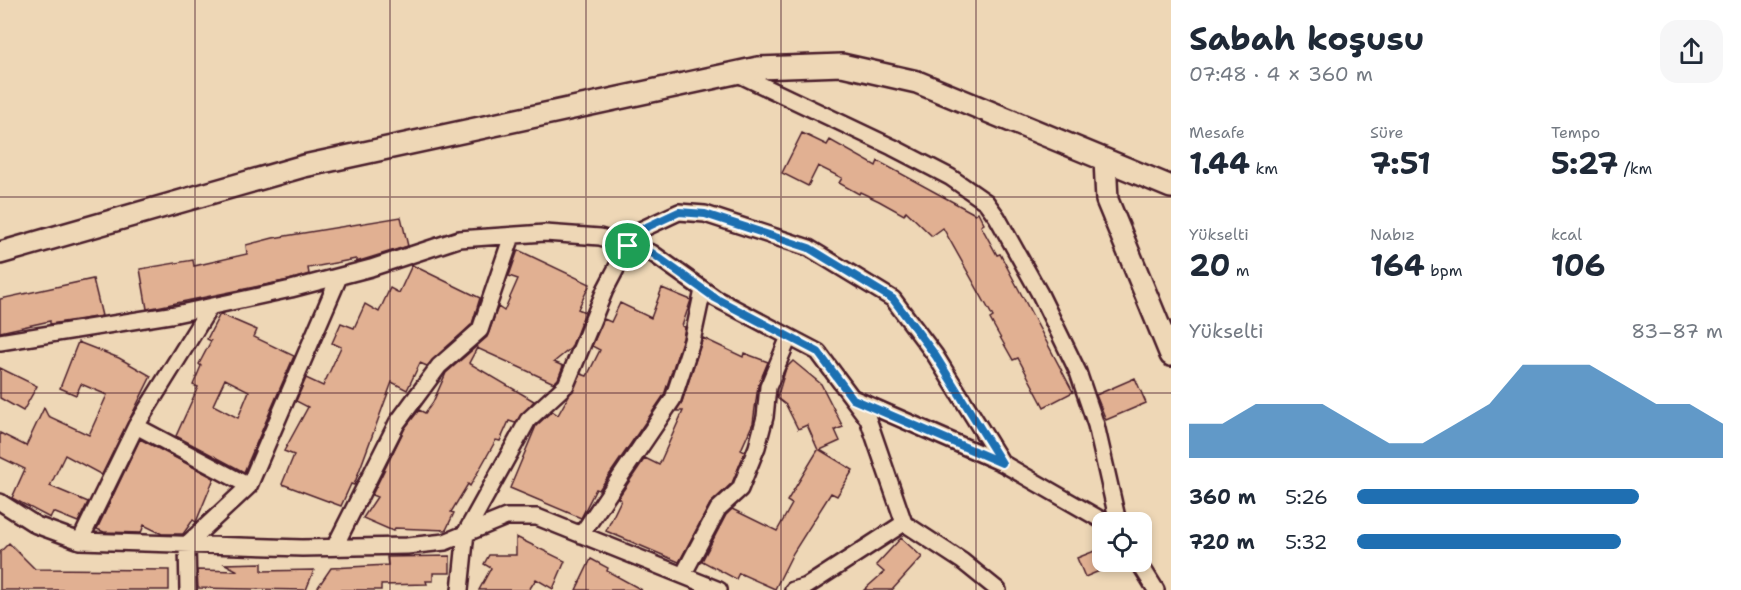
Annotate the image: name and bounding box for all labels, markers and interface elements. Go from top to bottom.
text: Sabah koşusu [1189,16,1424,61]
button: share [1660,20,1723,83]
text: 07:48 · 4 × 360 m [1189,61,1373,87]
text: Mesafe [1189,122,1245,143]
text: Süre [1370,122,1404,143]
text: Tempo [1551,122,1600,143]
text: 1.44 [1189,143,1250,184]
text: 7:51 [1370,143,1431,184]
text: 5:27 [1551,143,1618,184]
text: km [1250,158,1278,179]
text: /km [1618,158,1652,179]
pin [602,220,653,271]
text: Yükselti [1189,224,1249,245]
text: Nabız [1370,224,1415,245]
text: kcal [1551,224,1582,245]
icon: arrive [611,229,644,262]
text: 20 [1189,245,1230,286]
text: 164 [1370,245,1425,286]
text: 106 [1551,245,1606,286]
text: m [1230,260,1250,281]
text: bpm [1425,260,1462,281]
text: Yükselti [1189,318,1264,344]
text: 83–87 m [1631,318,1723,344]
text: 360 m [1189,484,1256,510]
text: 5:26 [1285,484,1328,510]
map controls [1092,512,1152,572]
button: locate [1092,512,1152,572]
text: 720 m [1189,529,1255,555]
text: 5:32 [1285,529,1328,555]

